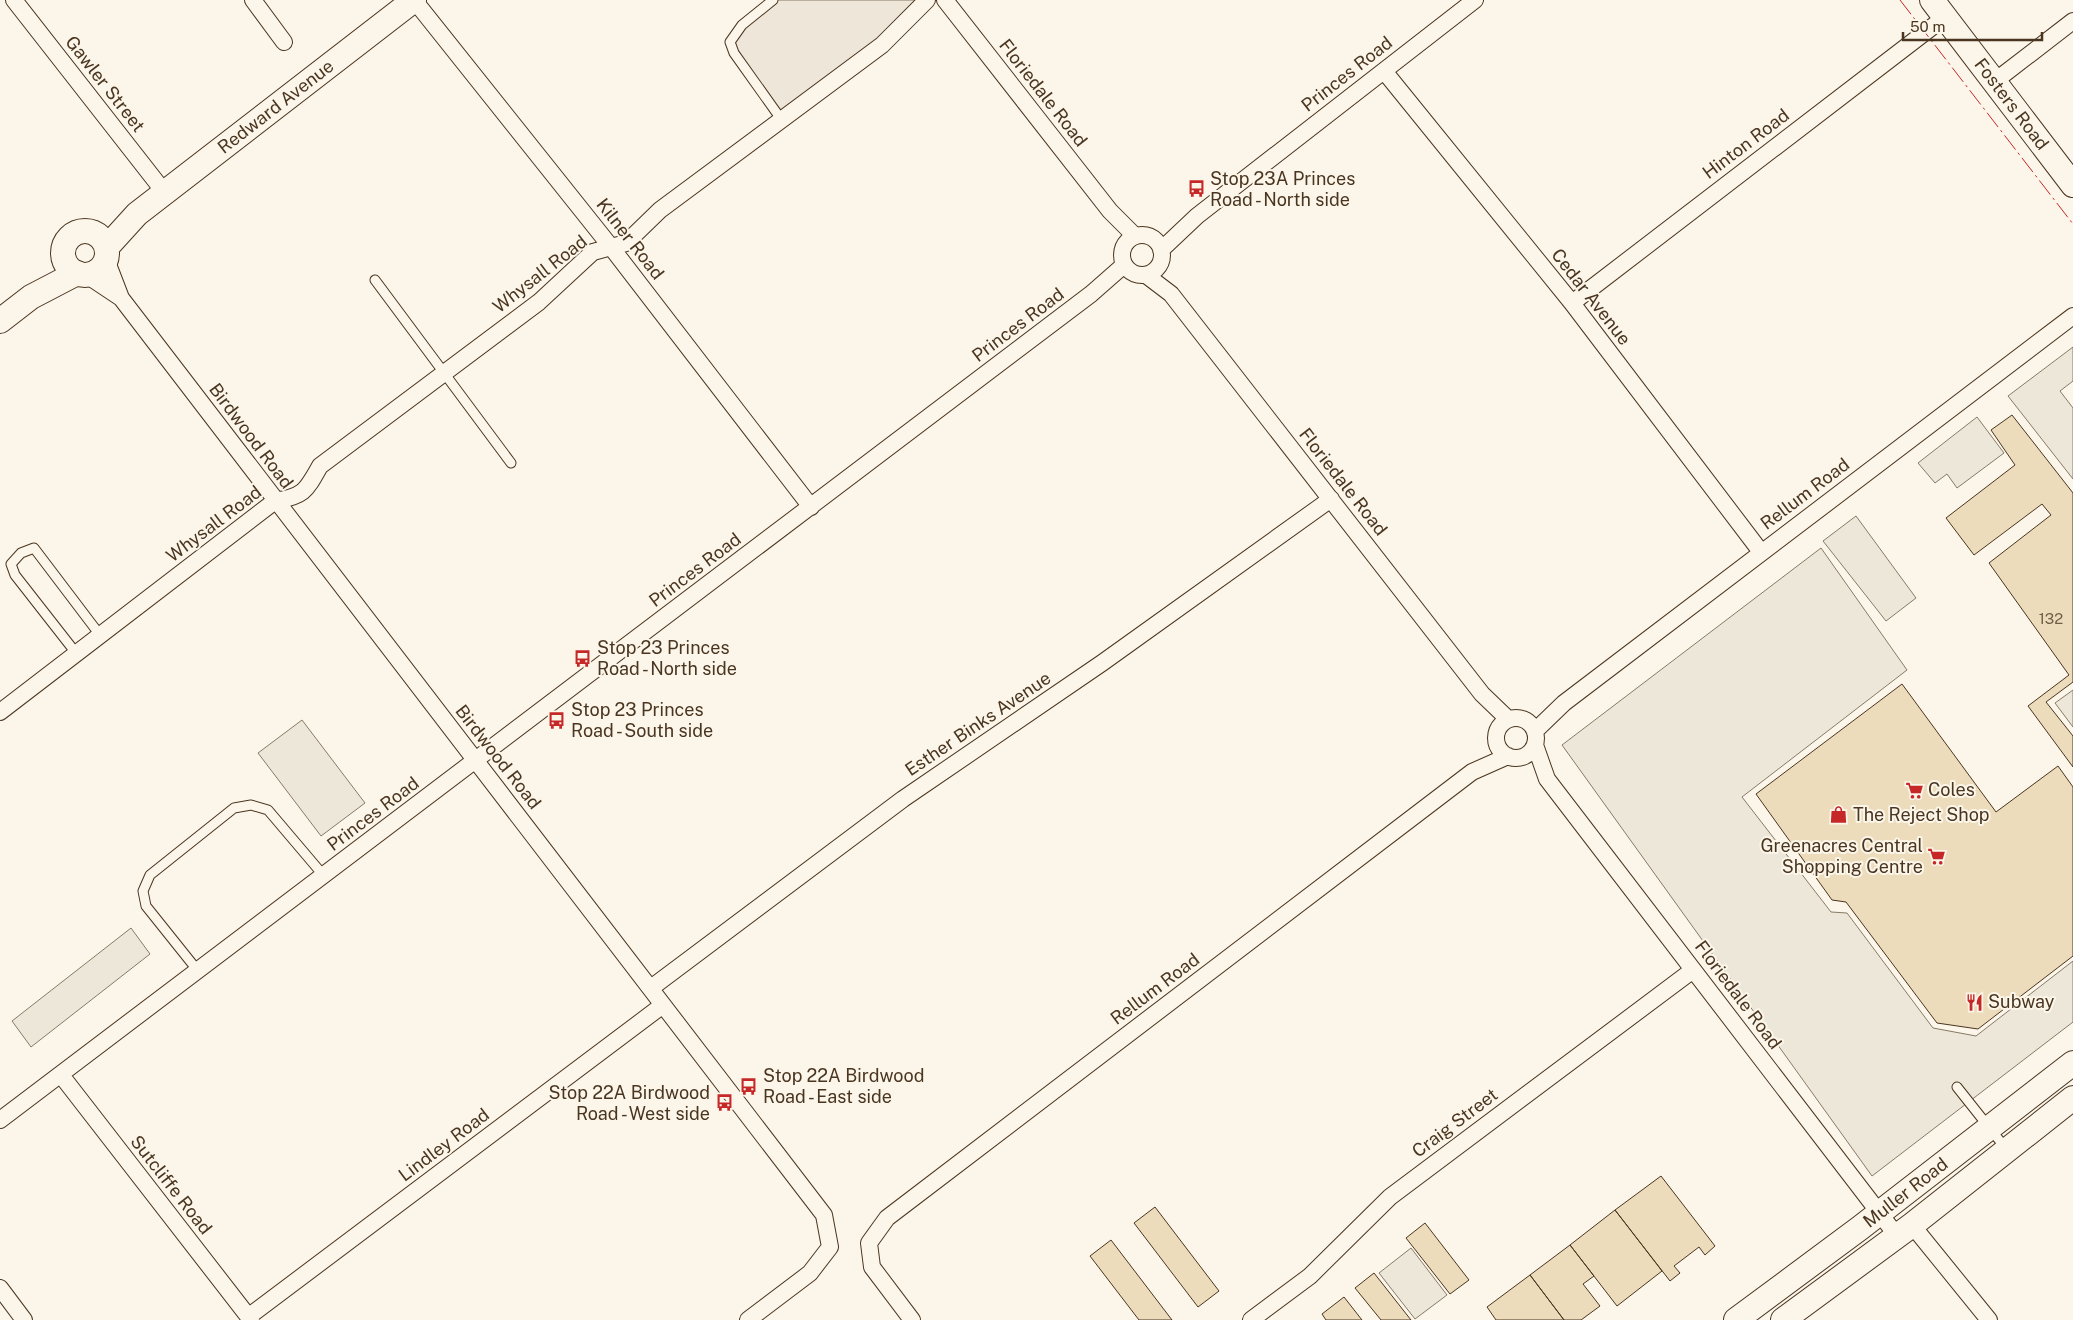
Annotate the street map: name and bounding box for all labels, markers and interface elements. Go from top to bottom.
scale bar [1903,10,2042,42]
text: 50 m [1910,18,1945,35]
street label: Gawler Street [61,31,149,136]
street label: Princes Road [1297,32,1396,116]
street label: Floriedale Road [995,35,1092,151]
street label: Fosters Road [1970,54,2053,154]
street label: Redward Avenue [213,55,338,158]
street label: Hinton Road [1698,104,1793,183]
place label: Stop 23A Princes Road - North side [1210,168,1355,210]
bus stop icon: Stop 23A Princes Road - North side [1186,179,1206,199]
street label: Kilner Road [592,194,668,283]
street label: Whysall Road [489,230,591,317]
street label: Cedar Avenue [1547,244,1636,349]
street label: Princes Road [968,283,1068,366]
street label: Birdwood Road [205,379,298,492]
street label: Floriedale Road [1295,424,1392,540]
street label: Rellum Road [1756,453,1853,534]
street label: Whysall Road [162,481,265,566]
street label: Princes Road [645,528,745,611]
house number: 132 [2039,610,2063,627]
place label: Stop 23 Princes Road - North side [597,637,737,679]
bus stop icon: Stop 23 Princes Road - North side [573,648,593,668]
street label: Esther Binks Avenue [901,667,1054,780]
place label: Stop 23 Princes Road - South side [571,699,713,741]
street label: Birdwood Road [451,700,546,813]
bus stop icon: Stop 23 Princes Road - South side [547,710,567,730]
street label: Princes Road [323,772,423,855]
place label: Coles [1928,779,1975,800]
supermarket icon: Coles [1904,780,1924,800]
place label: The Reject Shop [1853,804,1990,825]
shop icon: The Reject Shop [1829,805,1849,825]
place label: Greenacres Central Shopping Centre [1760,835,1923,877]
supermarket icon: Greenacres Central Shopping Centre [1927,846,1947,866]
street label: Floriedale Road [1691,936,1786,1053]
street label: Rellum Road [1106,948,1203,1029]
place label: Subway [1988,991,2055,1012]
restaurant icon: Subway [1964,992,1984,1012]
place label: Stop 22A Birdwood Road - East side [763,1065,924,1107]
bus stop icon: Stop 22A Birdwood Road - East side [739,1076,759,1096]
place label: Stop 22A Birdwood Road - West side [549,1082,710,1124]
street label: Craig Street [1408,1084,1502,1162]
bus stop icon: Stop 22A Birdwood Road - West side [714,1093,734,1113]
street label: Lindley Road [394,1104,493,1185]
street label: Sutcliffe Road [126,1131,216,1238]
street label: Muller Road [1859,1153,1952,1232]

